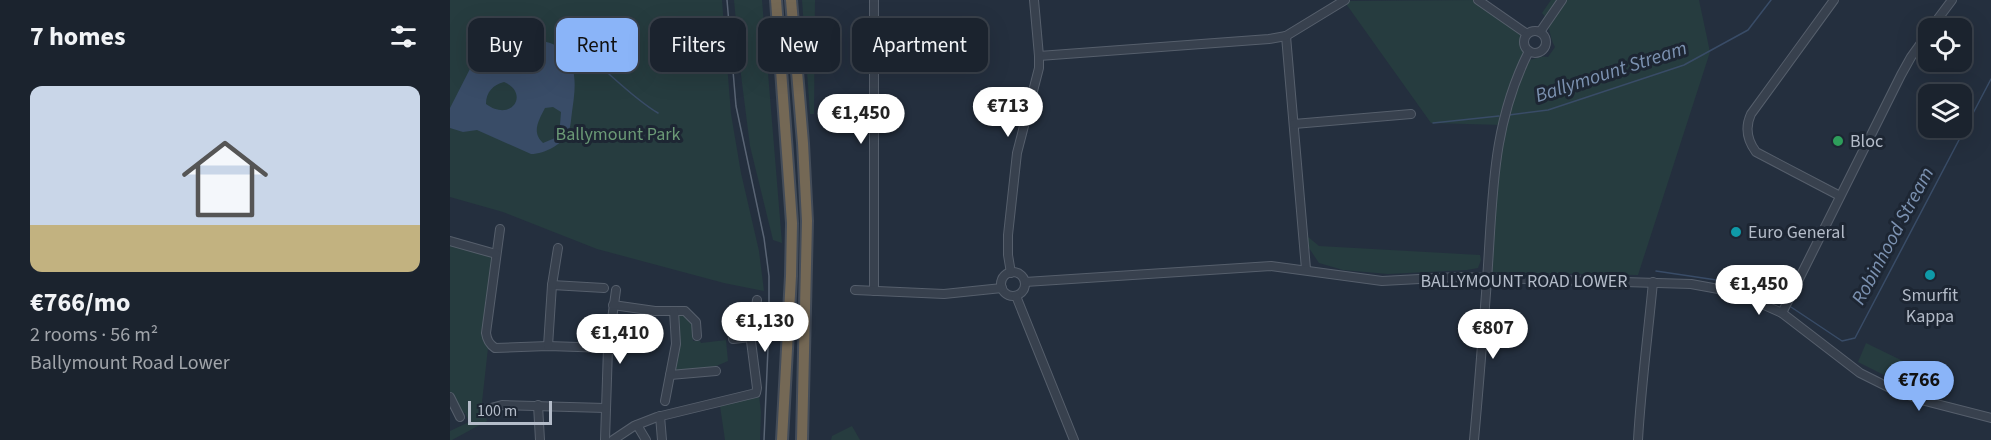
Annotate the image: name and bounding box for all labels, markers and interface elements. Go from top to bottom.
text: 7 homes [30,18,125,55]
chip: Buy [468,18,544,72]
chip: Rent [556,18,638,72]
chip: Filters [650,18,746,72]
chip: New [758,18,840,72]
chip: Apartment [852,18,988,72]
map controls [1918,18,1972,138]
button: locate [1918,18,1972,72]
icon: filters [387,20,420,53]
water label: Ballymount Stream [1531,34,1691,110]
button: layers [1918,84,1972,138]
pin: €713 [972,87,1044,138]
text: €713 [987,92,1029,120]
pin: €1,450 [812,94,910,145]
text: €1,450 [832,99,890,127]
park label: Ballymount Park [556,122,681,147]
icon: home [171,125,279,233]
place label: Bloc [1850,129,1883,154]
marker: Bloc [1831,134,1845,148]
water label: Robinhood Stream [1845,162,1941,310]
place label: Euro General [1748,220,1845,245]
marker: Euro General [1729,225,1743,239]
pin: €1,450 [1710,265,1808,316]
marker: Smurfit Kappa [1923,268,1937,282]
street label: BALLYMOUNT ROAD LOWER [1420,269,1628,294]
text: €1,450 [1730,270,1788,298]
place label: Smurfit Kappa [1902,283,1958,329]
text: €766/mo [30,284,130,321]
pin: €1,130 [716,302,814,353]
text: €1,130 [736,307,794,335]
pin: €807 [1457,309,1529,360]
pin: €1,410 [571,314,669,365]
text: €807 [1472,314,1514,342]
text: €1,410 [591,319,649,347]
text: 2 rooms · 56 m² [30,321,158,349]
text: Ballymount Road Lower [30,349,230,377]
pin: €766 [1883,361,1955,412]
text: €766 [1898,366,1940,394]
scale bar [468,398,552,426]
text: 100 m [477,400,517,422]

